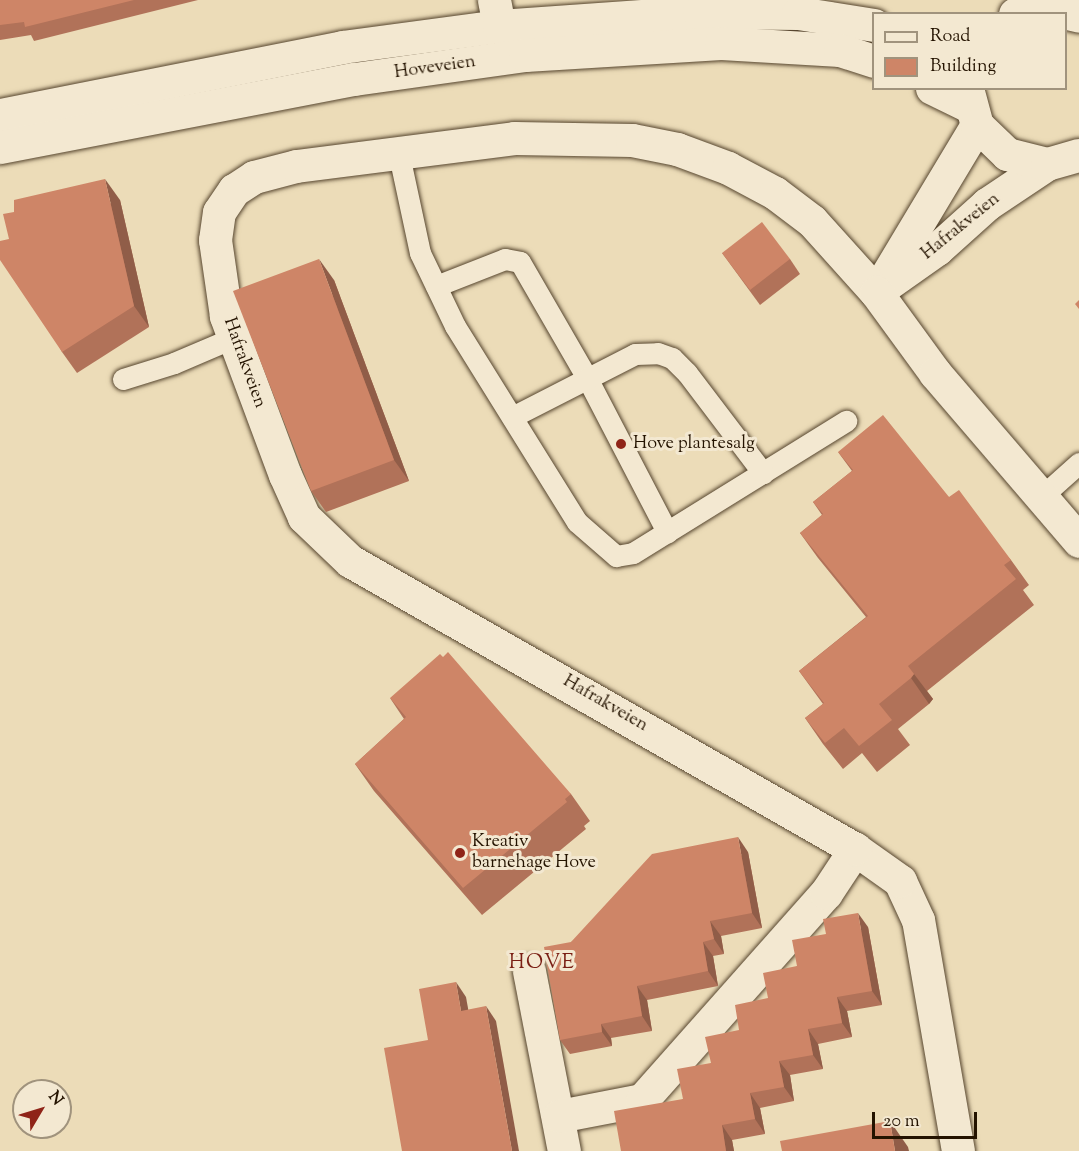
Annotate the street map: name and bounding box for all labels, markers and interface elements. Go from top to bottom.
legend [872,12,1067,90]
text: Road [930,24,970,50]
street label: Hoveveien [393,52,477,84]
text: Building [930,54,996,80]
street label: Hafrakveien [917,189,1005,265]
street label: Hafrakveien [218,315,270,411]
place label: Hove plantesalg [633,433,755,455]
marker: Hove plantesalg [614,437,628,451]
street label: Hafrakveien [559,671,651,737]
place label: Kreativ barnehage Hove [472,832,596,874]
marker: Kreativ barnehage Hove [453,846,467,860]
district label: HOVE [509,951,575,975]
north arrow [12,1079,72,1139]
text: N [42,1087,68,1111]
scale bar [875,1100,980,1138]
text: 20 m [883,1109,920,1135]

